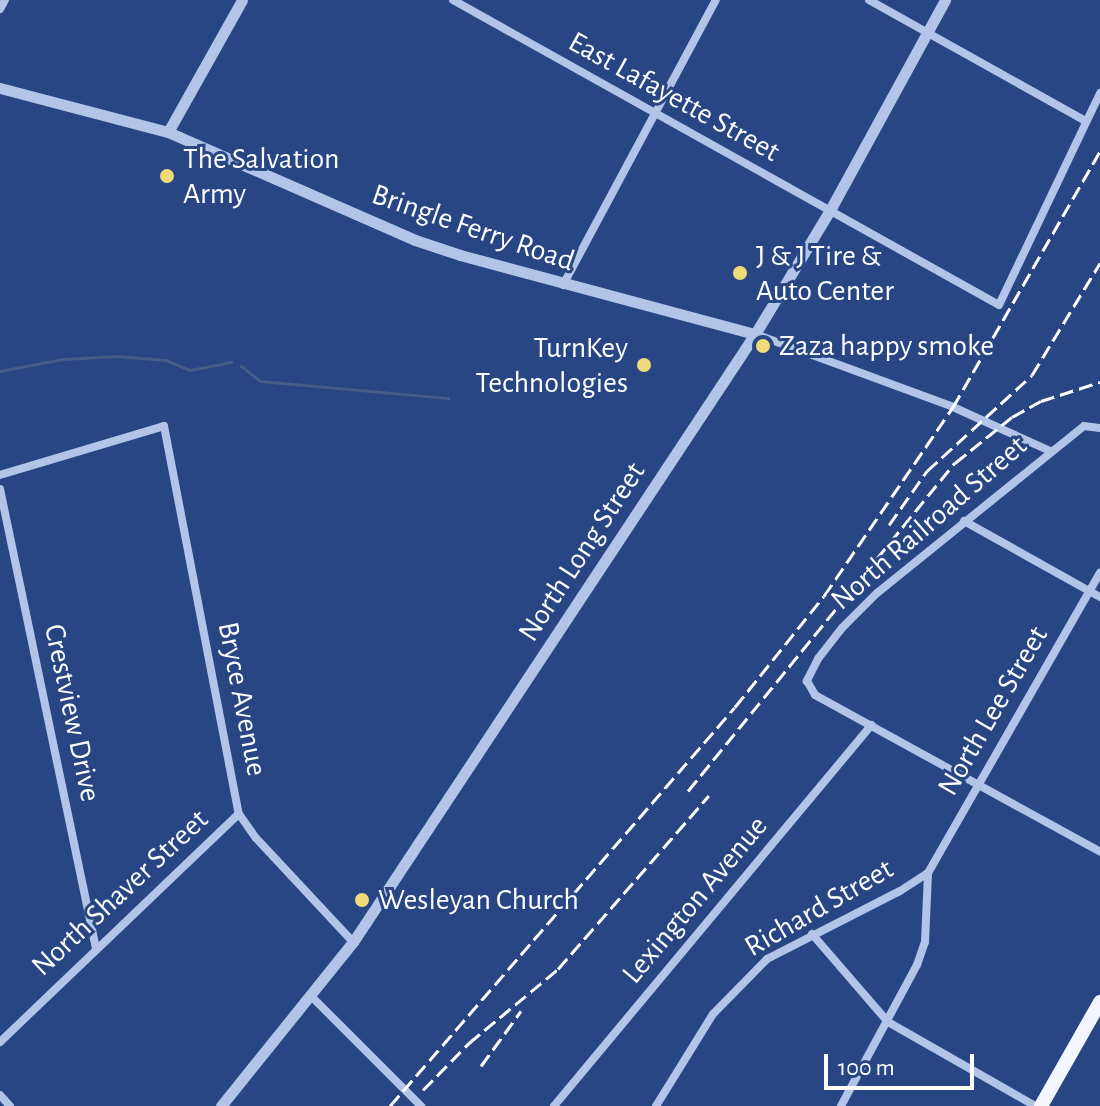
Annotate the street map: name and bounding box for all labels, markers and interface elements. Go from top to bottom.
street label: East Lafayette Street [562,24,786,170]
place label: The Salvation Army [183,141,339,212]
marker: The Salvation Army [158,167,176,185]
street label: Bringle Ferry Road [367,176,579,280]
place label: J & J Tire & Auto Center [756,238,894,308]
marker: J & J Tire & Auto Center [731,264,749,282]
place label: Zaza happy smoke [779,328,994,364]
place label: TurnKey Technologies [475,330,628,400]
marker: Zaza happy smoke [754,337,772,355]
marker: TurnKey Technologies [635,356,653,374]
street label: North Railroad Street [824,428,1034,618]
street label: North Long Street [511,456,653,648]
street label: Bryce Avenue [209,619,275,779]
street label: North Lee Street [930,620,1056,802]
street label: Crestview Drive [36,621,108,805]
street label: North Shaver Street [24,802,216,984]
street label: Lexington Avenue [614,809,776,991]
street label: Richard Street [738,851,900,965]
place label: Wesleyan Church [378,882,579,918]
marker: Wesleyan Church [353,891,371,909]
scale bar [828,1038,978,1088]
text: 100 m [838,1056,895,1080]

